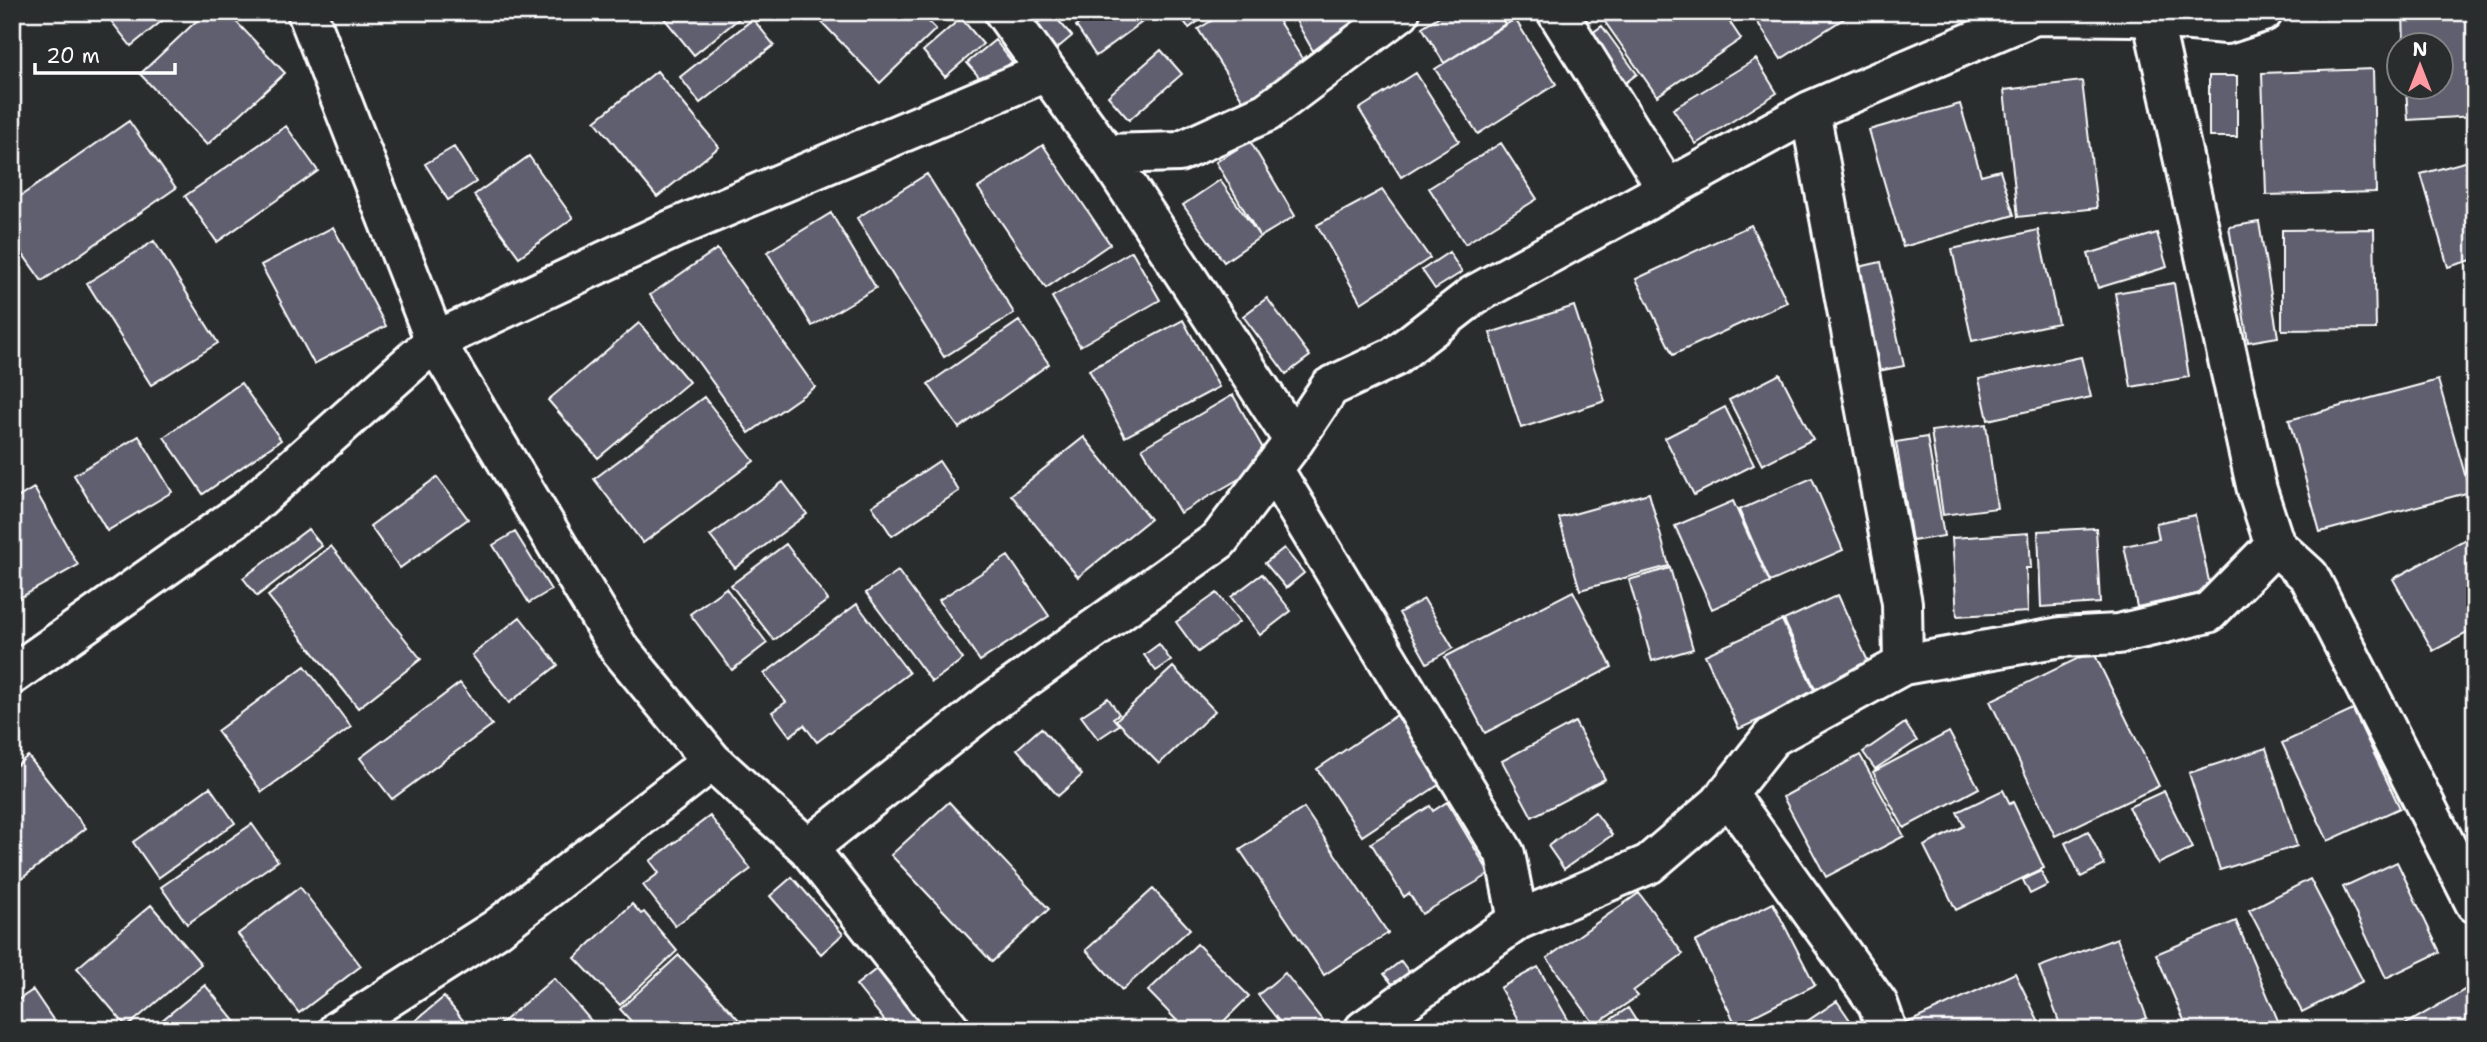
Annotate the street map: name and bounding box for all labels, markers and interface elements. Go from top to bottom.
scale bar [35,32,175,76]
north arrow [2386,32,2456,102]
text: N [2412,37,2428,62]
text: 20 m [46,42,100,70]

